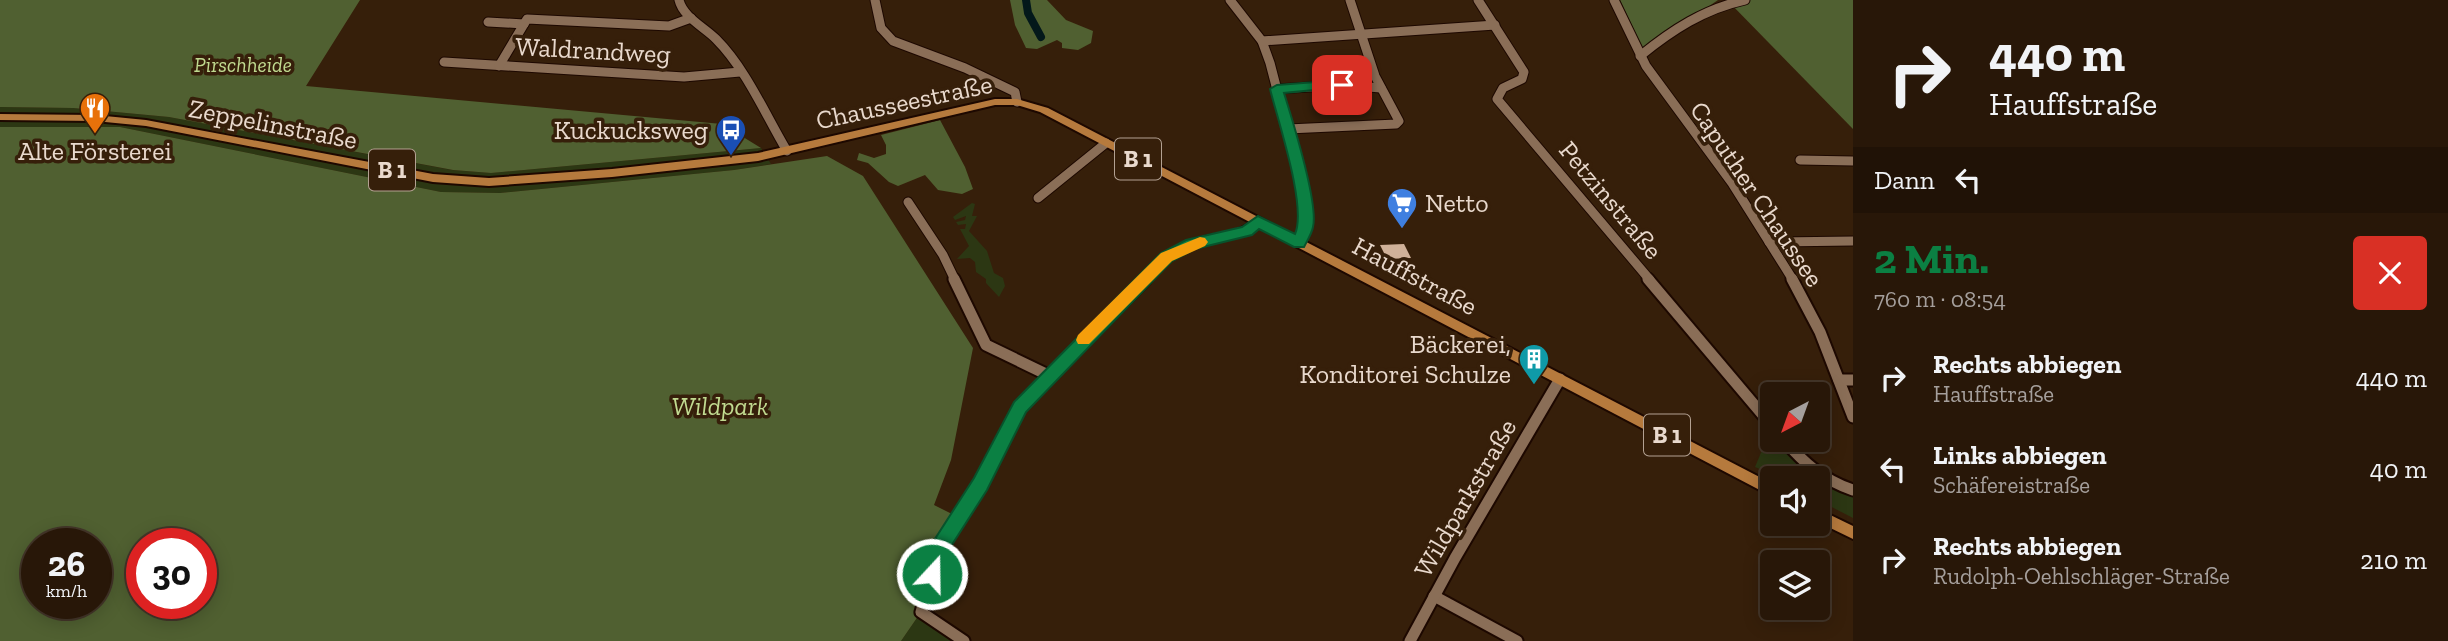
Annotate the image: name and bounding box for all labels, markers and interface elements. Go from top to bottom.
text: 440 m [1989,25,2125,84]
icon: right [1874,28,1965,119]
street label: Waldrandweg [515,30,671,70]
park label: Pirschheide [194,52,292,77]
pin [1312,55,1372,115]
icon: arrive [1323,66,1361,104]
street label: Chausseestraße [813,68,995,136]
text: Hauffstraße [1989,85,2157,123]
restaurant icon: Alte Försterei [78,91,112,135]
street label: Zeppelinstraße [186,92,360,156]
street label: Caputher Chaussee [1683,95,1831,293]
bus stop icon: Kuckucksweg [714,113,748,157]
place label: Kuckucksweg [554,114,708,146]
place label: Alte Försterei [18,135,172,167]
street label: Petzinstraße [1552,135,1670,265]
road number: B 1 [1115,139,1161,180]
road number: B 1 [369,150,415,190]
icon: left [1949,161,1987,199]
text: Dann [1874,164,1935,196]
supermarket icon: Netto [1385,186,1419,230]
place label: Netto [1425,187,1488,219]
street label: Hauffstraße [1347,230,1483,322]
text: 2 Min. [1874,233,1989,284]
button: close [2353,236,2427,310]
text: 760 m · 08:54 [1874,285,2006,313]
place label: Bäckerei, Konditorei Schulze [1300,328,1511,390]
building icon: Bäckerei, Konditorei Schulze [1517,342,1551,386]
text: Rechts abbiegen [1933,348,2121,380]
icon: right [1874,359,1912,397]
text: 440 m [2356,362,2427,394]
text: Hauffstraße [1933,380,2054,408]
north arrow [1760,382,1830,452]
map controls [1760,382,1830,620]
park label: Wildpark [672,390,768,422]
street label: Wildparkstraße [1407,413,1523,583]
road number: B 1 [1644,414,1690,456]
text: Links abbiegen [1933,439,2107,471]
icon: left [1874,450,1912,488]
text: 40 m [2370,453,2427,485]
button: sound [1760,466,1830,536]
text: Schäfereistraße [1933,471,2090,499]
speed limit sign: 30 [126,528,217,619]
text: Rechts abbiegen [1933,530,2121,562]
position arrow [895,537,969,611]
icon: right [1874,541,1912,579]
text: 26 [48,543,85,585]
text: 210 m [2360,544,2427,576]
button: layers [1760,550,1830,620]
text: Rudolph-Oehlschläger-Straße [1933,562,2230,590]
text: km/h [46,580,87,602]

